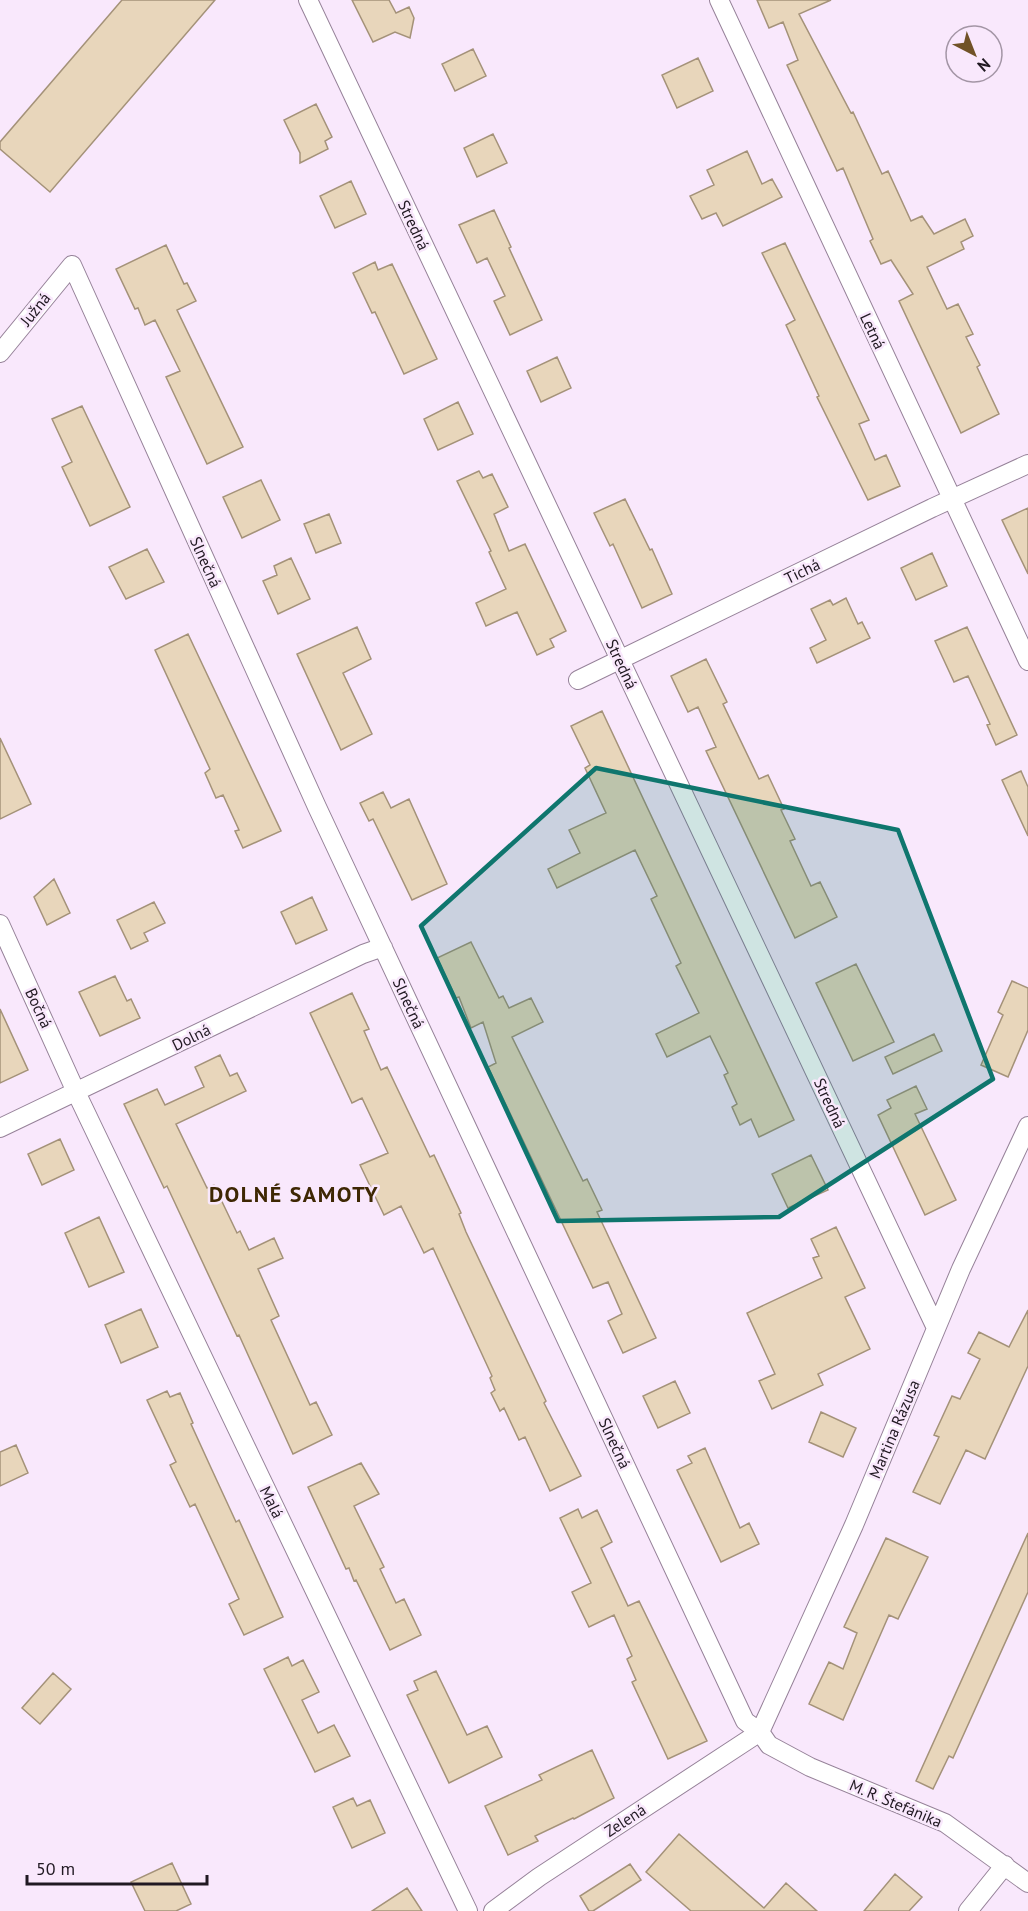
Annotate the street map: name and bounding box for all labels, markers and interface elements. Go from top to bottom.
north arrow [944,24,1004,84]
text: N [973,54,995,76]
street label: Stredná [394,197,434,253]
street label: Južná [15,288,54,330]
street label: Letná [856,310,890,352]
street label: Slnečná [186,533,226,591]
street label: Tichá [781,554,823,588]
street label: Stredná [602,636,642,692]
street label: Slnečná [389,974,429,1032]
street label: Bočná [21,985,57,1031]
street label: Dolná [168,1019,214,1055]
street label: Stredná [810,1075,850,1131]
district label: DOLNÉ SAMOTY [209,1180,379,1208]
street label: Martina Rázusa [864,1377,924,1481]
street label: Slnečná [595,1414,635,1472]
street label: Malá [256,1483,288,1521]
street label: M. R. Štefánika [847,1775,945,1831]
street label: Zelená [600,1799,650,1841]
scale bar [27,1848,207,1886]
text: 50 m [36,1857,75,1880]

